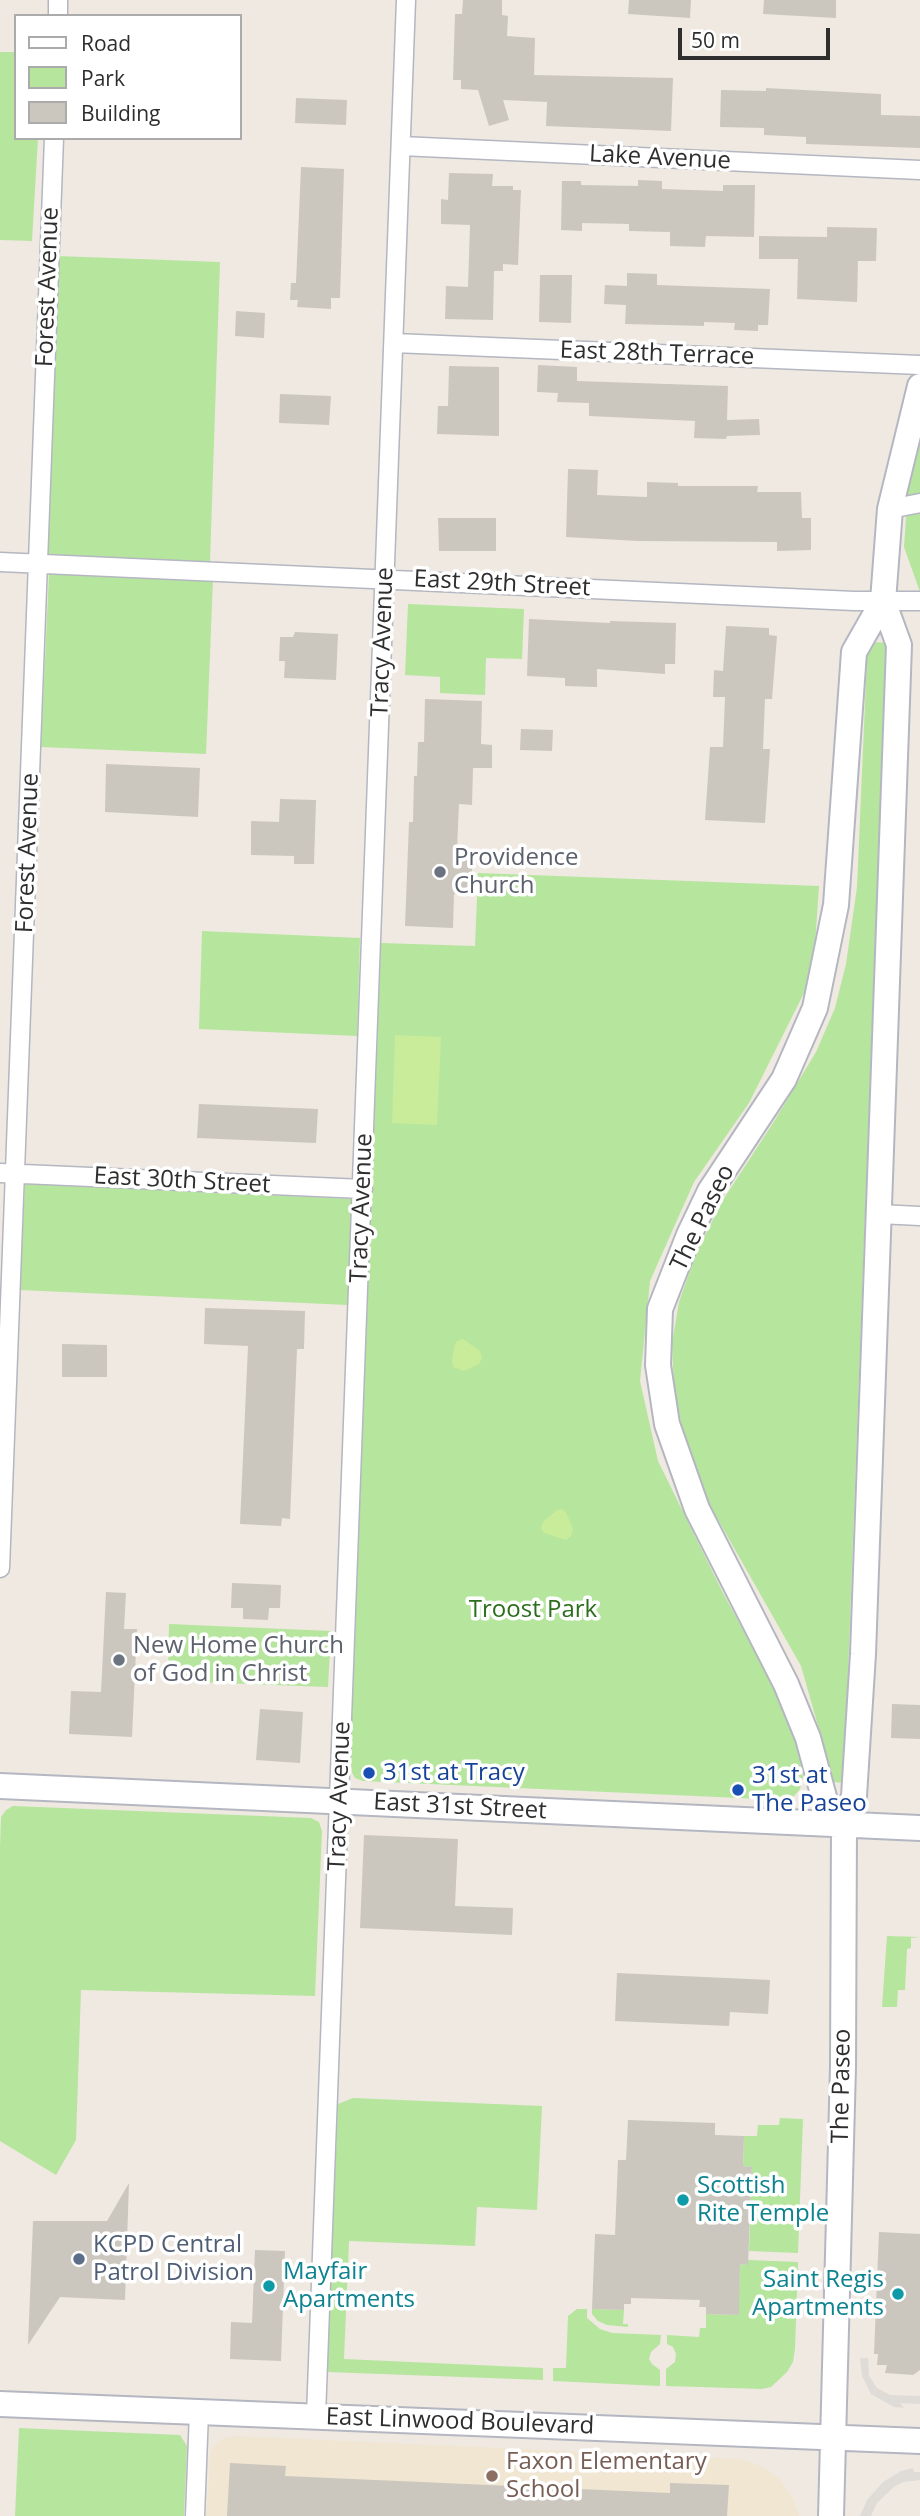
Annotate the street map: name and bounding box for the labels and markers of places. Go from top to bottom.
place label: Providence Church [454,844,579,900]
marker: Providence Church [432,864,448,880]
place label: New Home Church of God in Christ [133,1632,344,1688]
marker: New Home Church of God in Christ [111,1652,127,1668]
place label: 31st at Tracy [383,1759,525,1787]
place label: 31st at The Paseo [752,1762,867,1818]
marker: 31st at Tracy [361,1765,377,1781]
marker: 31st at The Paseo [730,1782,746,1798]
place label: Scottish Rite Temple [697,2172,829,2228]
marker: Scottish Rite Temple [675,2192,691,2208]
place label: KCPD Central Patrol Division [93,2231,254,2287]
marker: KCPD Central Patrol Division [71,2251,87,2267]
place label: Mayfair Apartments [283,2258,415,2314]
place label: Saint Regis Apartments [752,2266,884,2322]
marker: Mayfair Apartments [261,2278,277,2294]
marker: Saint Regis Apartments [890,2286,906,2302]
place label: Faxon Elementary School [506,2448,707,2504]
marker: Faxon Elementary School [484,2468,500,2484]

